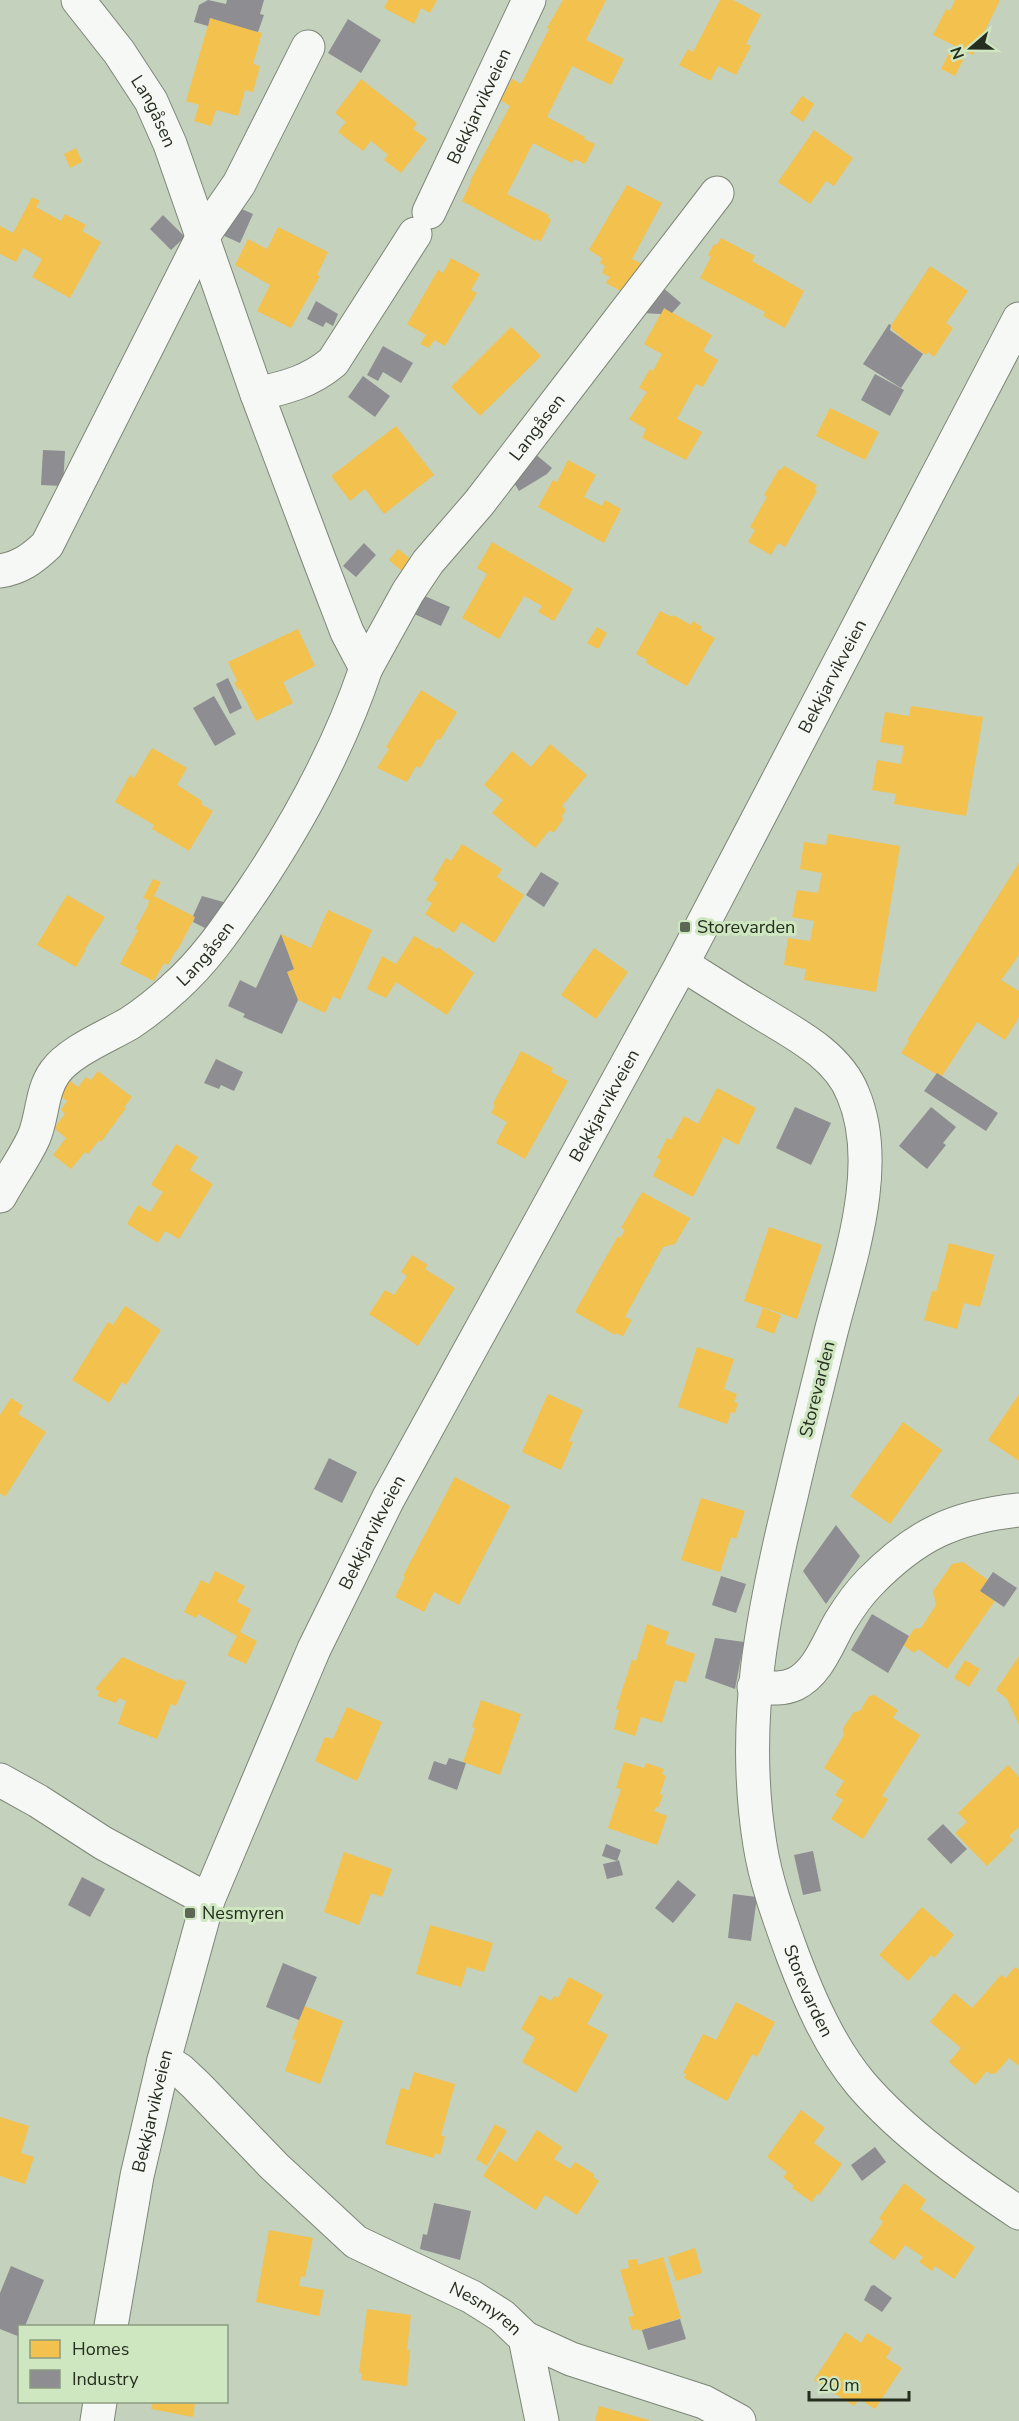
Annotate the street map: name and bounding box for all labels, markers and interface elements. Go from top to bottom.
north arrow [941,18,1001,78]
text: N [945,43,970,62]
street label: Bekkjarvikveien [441,44,517,168]
street label: Langåsen [125,70,182,151]
street label: Langåsen [504,389,570,466]
street label: Bekkjarvikveien [793,615,872,738]
place label: Storevarden [697,915,795,939]
street label: Langåsen [171,916,240,992]
marker: Storevarden [678,920,692,934]
street label: Bekkjarvikveien [564,1045,645,1166]
street label: Storevarden [793,1338,841,1440]
street label: Bekkjarvikveien [333,1471,411,1594]
place label: Nesmyren [202,1901,284,1925]
marker: Nesmyren [183,1906,197,1920]
street label: Storevarden [778,1941,839,2041]
street label: Bekkjarvikveien [126,2047,178,2175]
street label: Nesmyren [446,2276,527,2341]
legend [18,2325,228,2403]
text: Homes [72,2337,129,2361]
scale bar [809,2364,910,2402]
text: Industry [72,2367,139,2391]
text: 20 m [818,2373,860,2397]

